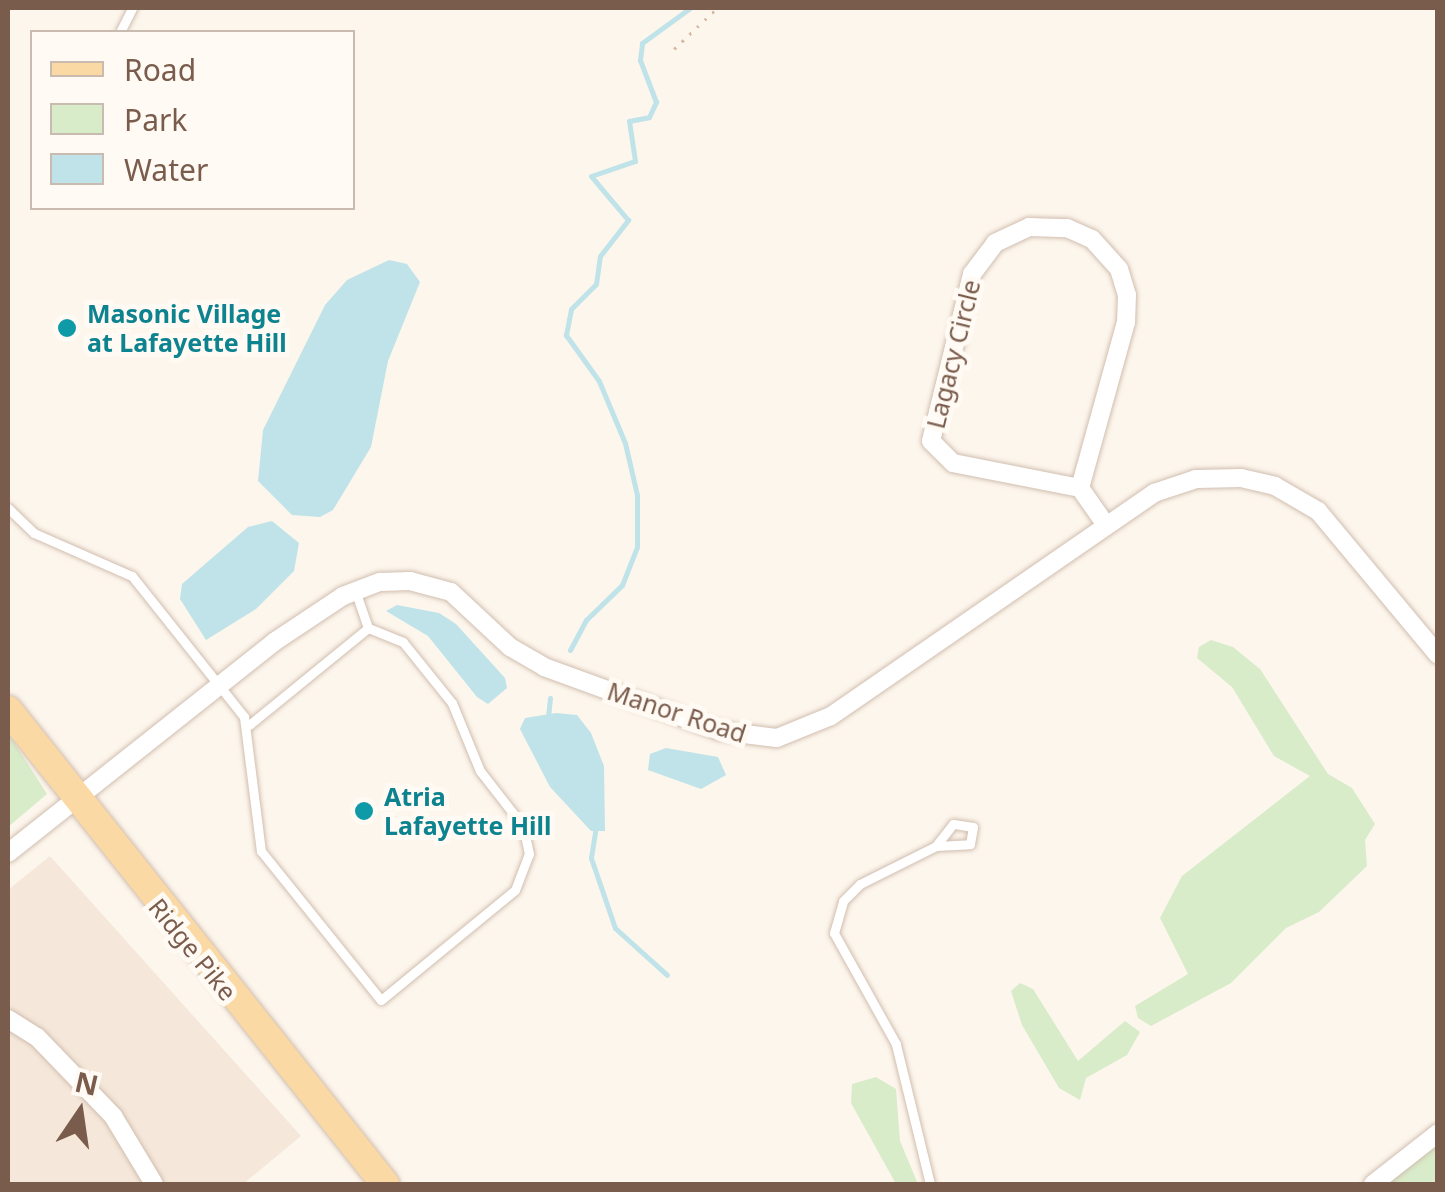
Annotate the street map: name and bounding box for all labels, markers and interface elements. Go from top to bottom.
legend [30,30,355,210]
text: Road [124,49,196,90]
text: Park [124,99,187,140]
text: Water [124,149,208,190]
street label: Lagacy Circle [920,276,986,432]
place label: Masonic Village at Lafayette Hill [87,299,287,358]
marker: Masonic Village at Lafayette Hill [56,317,78,339]
street label: Manor Road [604,675,750,749]
place label: Atria Lafayette Hill [384,782,551,841]
marker: Atria Lafayette Hill [353,800,375,822]
street label: Ridge Pike [143,892,243,1006]
north arrow [30,1062,130,1162]
text: N [71,1062,102,1104]

